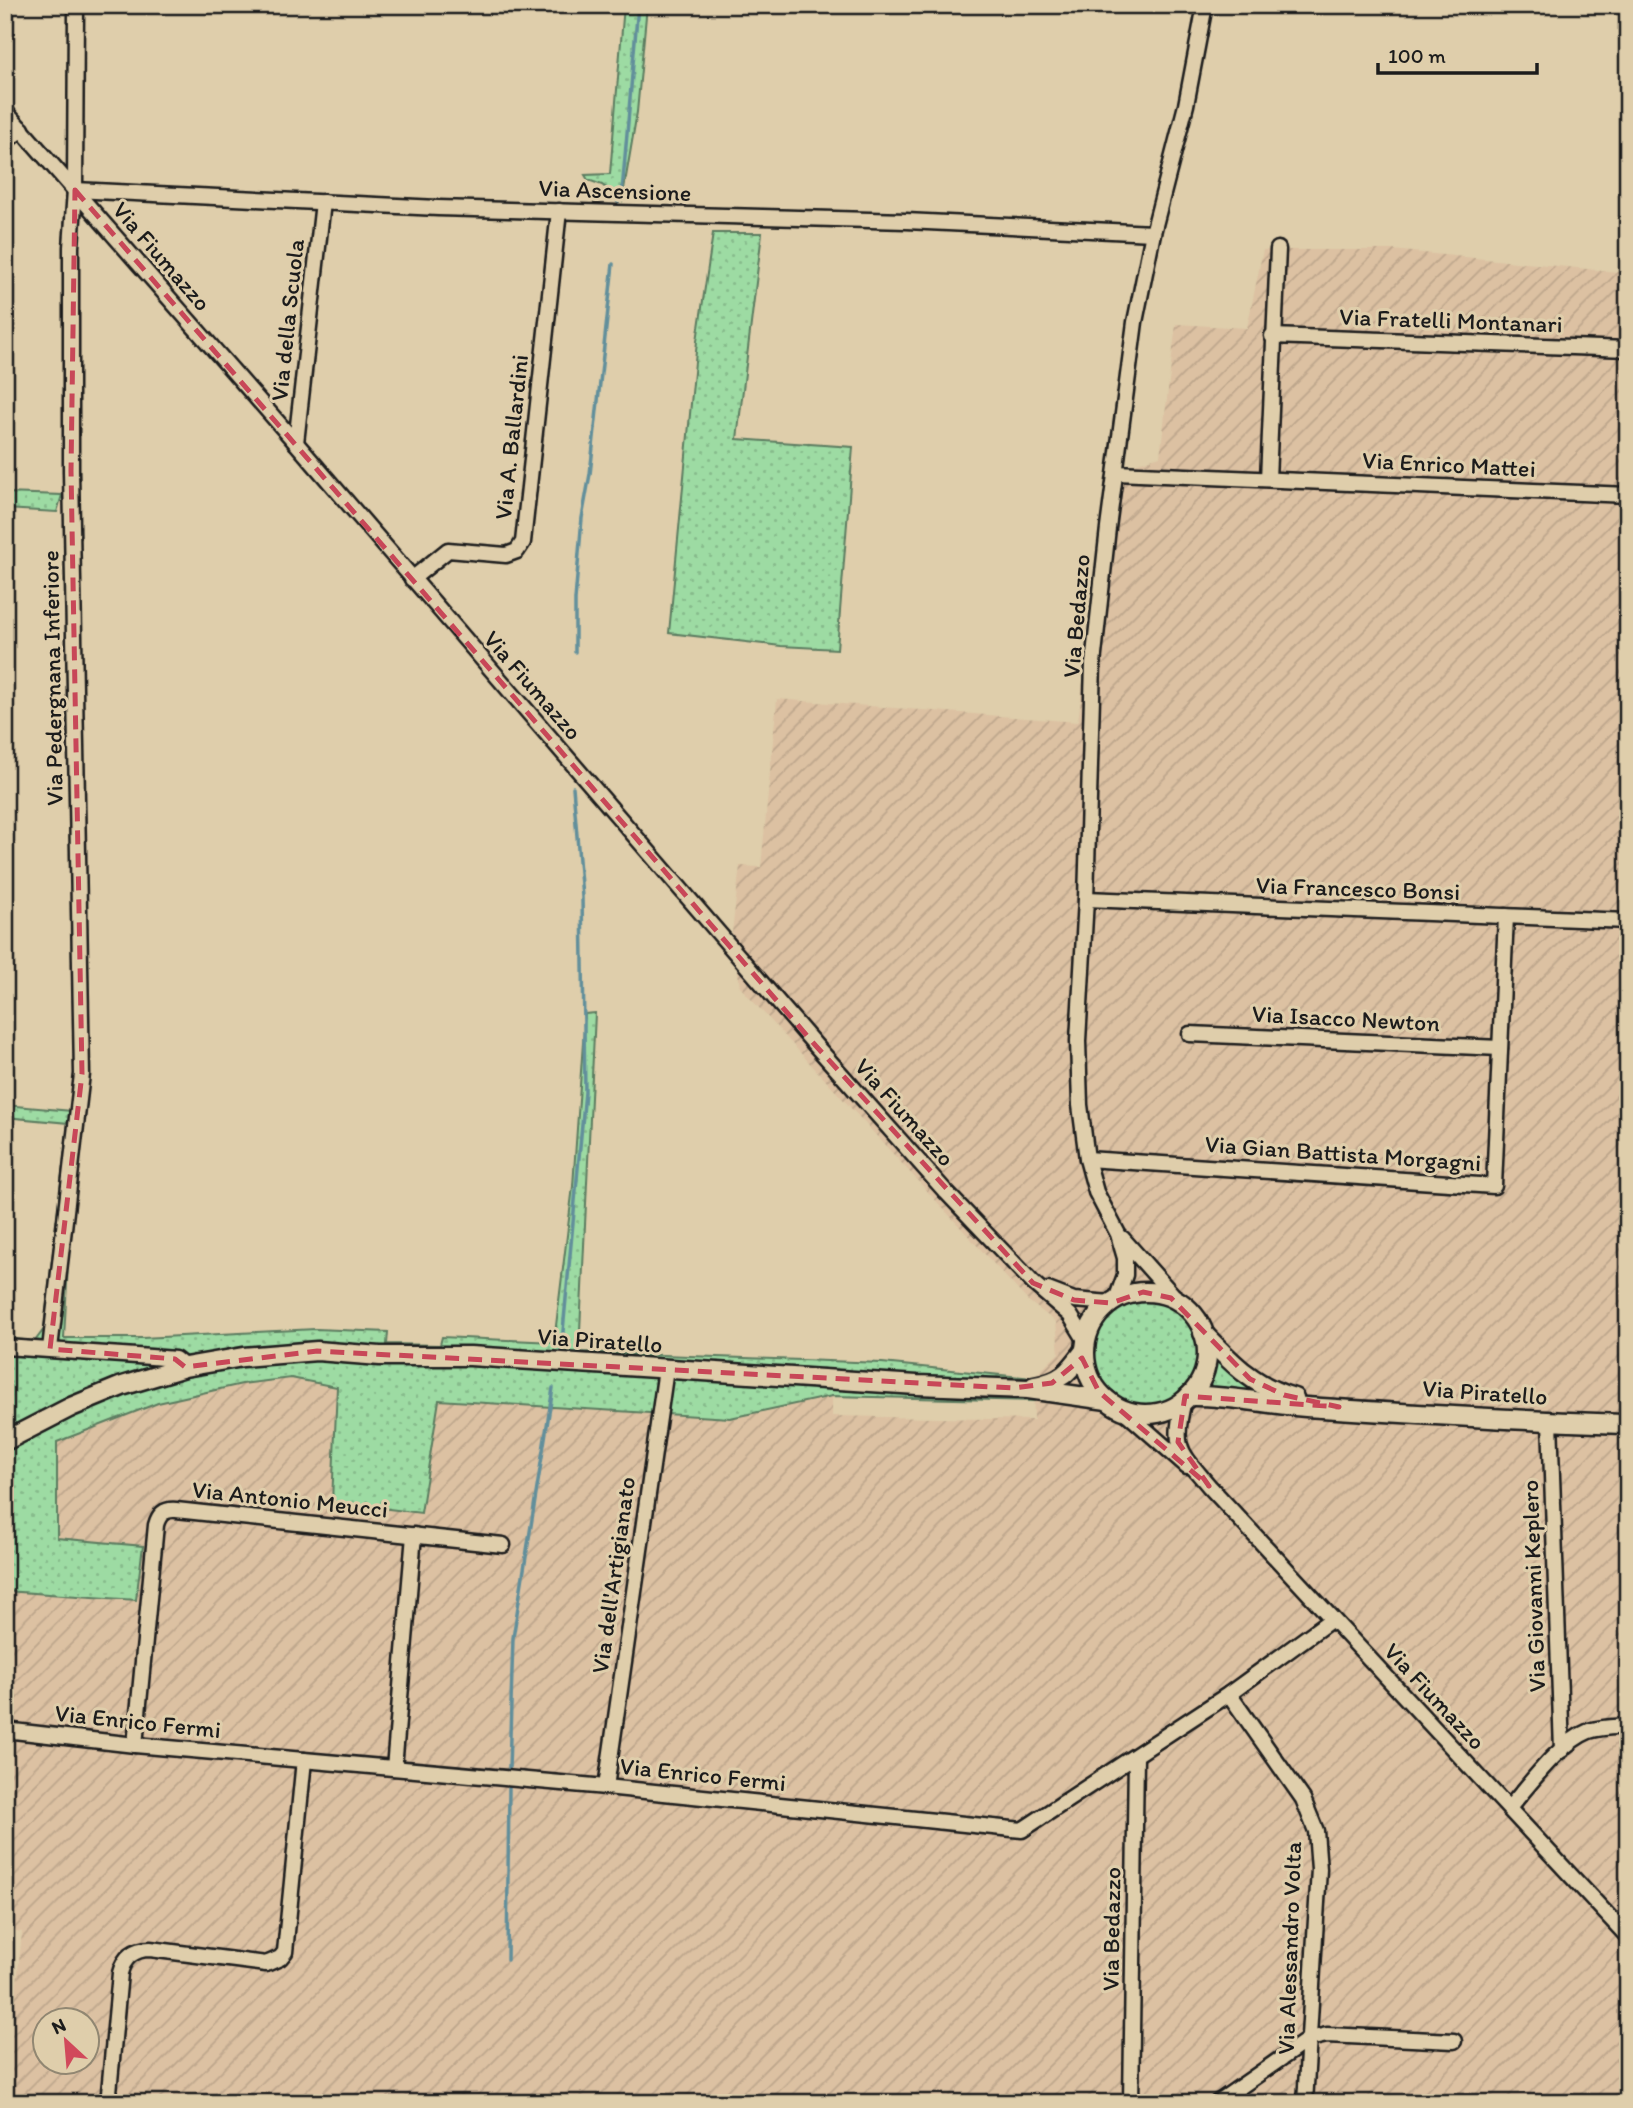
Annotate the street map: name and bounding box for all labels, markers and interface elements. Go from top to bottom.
scale bar [1378,32,1537,76]
text: 100 m [1388,43,1446,68]
street label: Via Ascensione [538,173,692,207]
street label: Via Fiumazzo [107,195,217,317]
street label: Via della Scuola [264,237,310,403]
street label: Via Fratelli Montanari [1339,302,1563,338]
street label: Via A. Ballardini [488,353,534,521]
street label: Via Enrico Mattei [1361,445,1537,483]
street label: Via Pedergnana Inferiore [35,550,69,806]
street label: Via Bedazzo [1056,553,1096,679]
street label: Via Fiumazzo [478,624,588,746]
street label: Via Francesco Bonsi [1255,870,1461,906]
street label: Via Isacco Newton [1251,999,1441,1037]
street label: Via Fiumazzo [849,1052,961,1172]
street label: Via Gian Battista Morgagni [1204,1129,1482,1177]
street label: Via Piratello [536,1321,664,1359]
street label: Via Piratello [1421,1373,1549,1411]
street label: Via Antonio Meucci [191,1474,389,1524]
street label: Via dell'Artigianato [585,1475,641,1675]
street label: Via Giovanni Keplero [1515,1479,1551,1693]
street label: Via Fiumazzo [1378,1637,1492,1755]
street label: Via Enrico Fermi [53,1698,223,1744]
street label: Via Enrico Fermi [618,1751,788,1797]
street label: Via Alessandro Volta [1271,1840,1307,2055]
street label: Via Bedazzo [1095,1867,1127,1991]
north arrow [32,2007,102,2076]
text: N [48,2013,70,2039]

